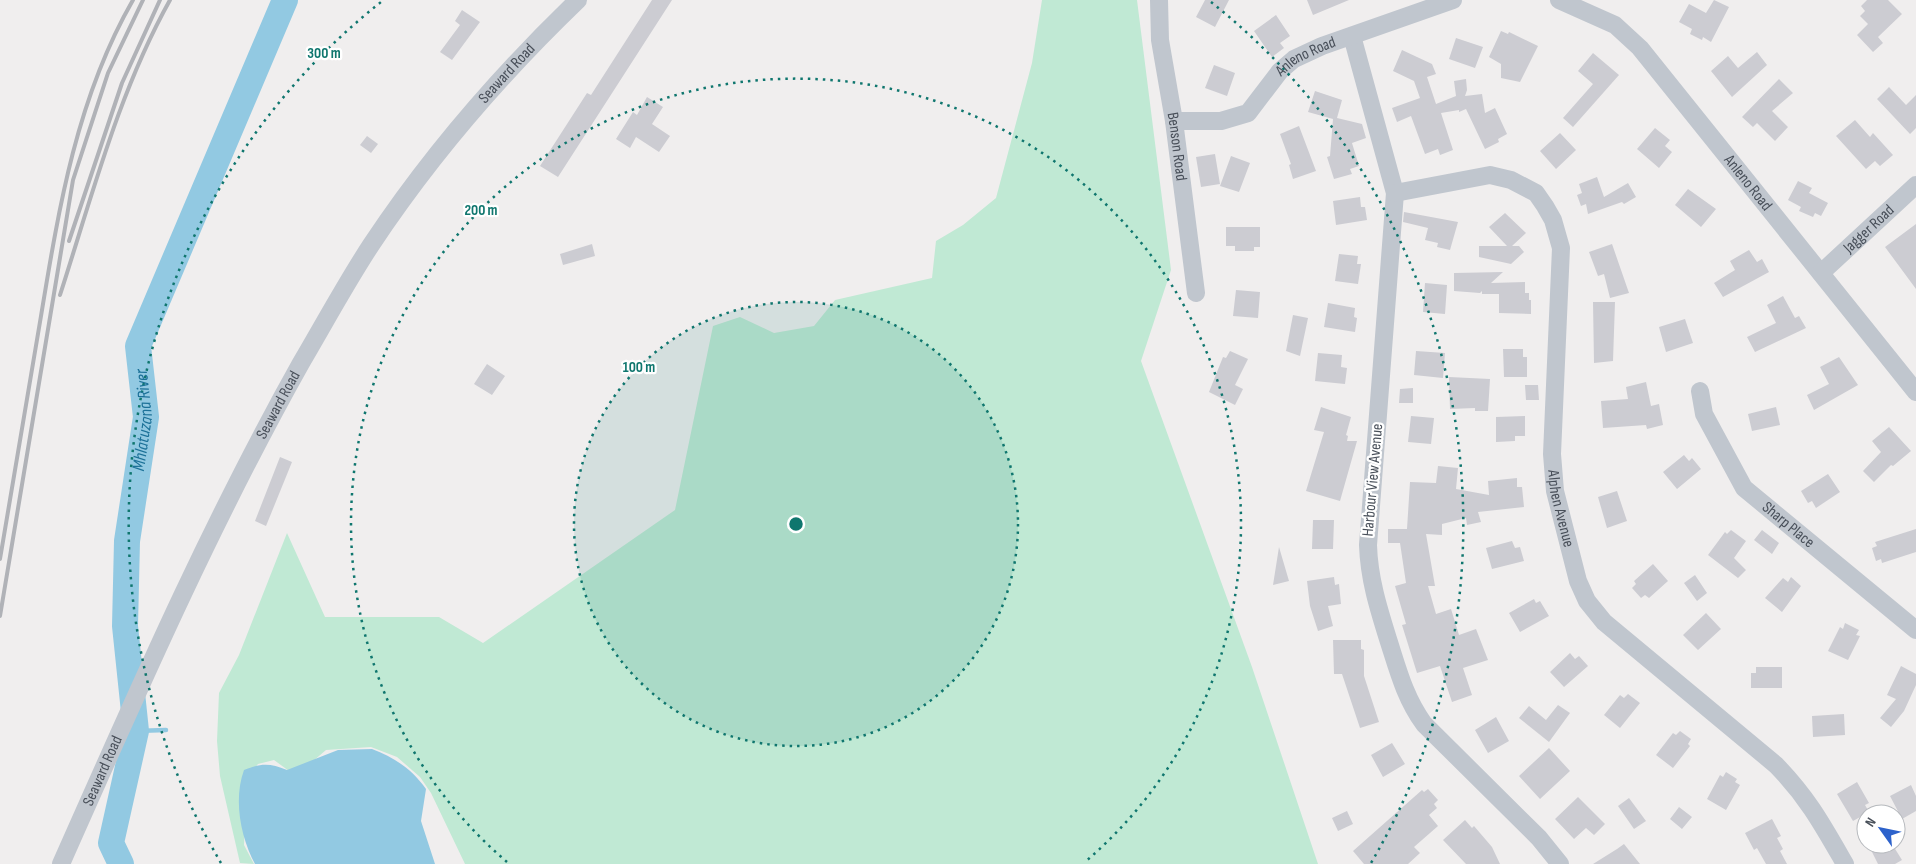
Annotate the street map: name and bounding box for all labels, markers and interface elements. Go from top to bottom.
street label: Anleno Road [1271,32,1338,81]
street label: Seaward Road [474,39,539,107]
text: 300 m [307,44,341,63]
street label: Benson Road [1163,111,1191,182]
street label: Anleno Road [1719,150,1776,214]
text: 200 m [464,201,498,220]
street label: Jagger Road [1839,201,1898,258]
text: 100 m [623,358,655,377]
water label: Mhlatuzana River [127,367,157,472]
street label: Seaward Road [252,367,304,442]
street label: Harbour View Avenue [1359,423,1387,537]
street label: Alphen Avenue [1544,468,1578,549]
street label: Sharp Place [1758,497,1818,552]
centre of rings [787,515,805,533]
street label: Seaward Road [79,733,126,809]
north arrow [1856,804,1906,854]
text: N [1861,814,1880,830]

